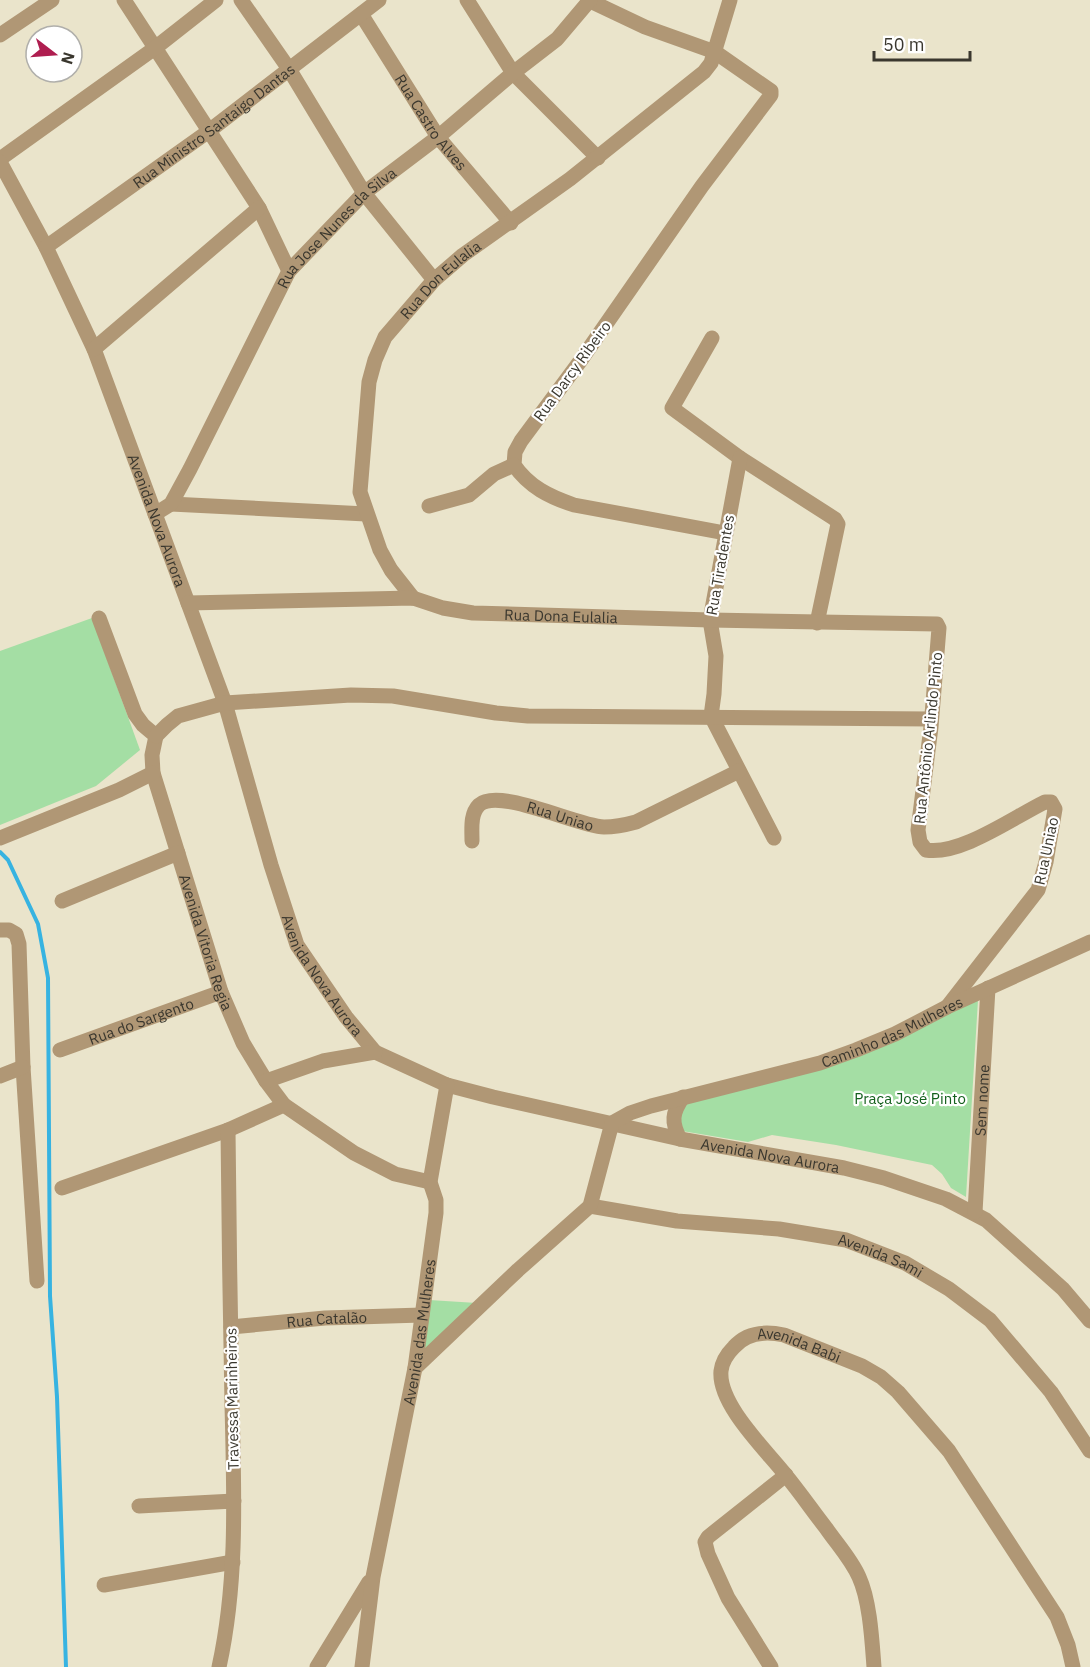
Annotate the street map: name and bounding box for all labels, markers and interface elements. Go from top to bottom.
north arrow [24,24,84,84]
scale bar [874,24,970,62]
text: 50 m [883,33,925,56]
text: N [57,50,80,67]
street label: Rua Ministro Santaigo Dantas [129,59,298,192]
street label: Rua Castro Alves [391,70,471,174]
street label: Rua Jose Nunes da Silva [273,163,400,291]
street label: Rua Don Eulalia [396,236,484,323]
street label: Rua Darcy Ribeiro [529,317,615,425]
street label: Avenida Nova Aurora [124,451,191,589]
street label: Rua Tiradentes [702,513,738,617]
street label: Rua Dona Eulalia [504,604,618,627]
street label: Rua Antônio Arlindo Pinto [910,651,946,825]
street label: Rua Uniao [525,796,596,835]
street label: Rua Uniao [1030,816,1062,886]
street label: Avenida Vitoria Regia [175,872,237,1013]
street label: Avenida Nova Aurora [278,912,367,1040]
street label: Caminho das Mulheres [818,992,966,1071]
street label: Rua do Sargento [86,993,196,1049]
street label: Sem nome [970,1064,993,1137]
park label: Praça José Pinto [854,1089,966,1108]
street label: Avenida Nova Aurora [699,1133,841,1177]
street label: Avenida Sami [837,1229,927,1281]
street label: Avenida das Mulheres [398,1258,439,1407]
street label: Rua Catalão [285,1307,367,1331]
street label: Avenida Babi [756,1323,844,1366]
street label: Travessa Marinheiros [221,1328,243,1470]

